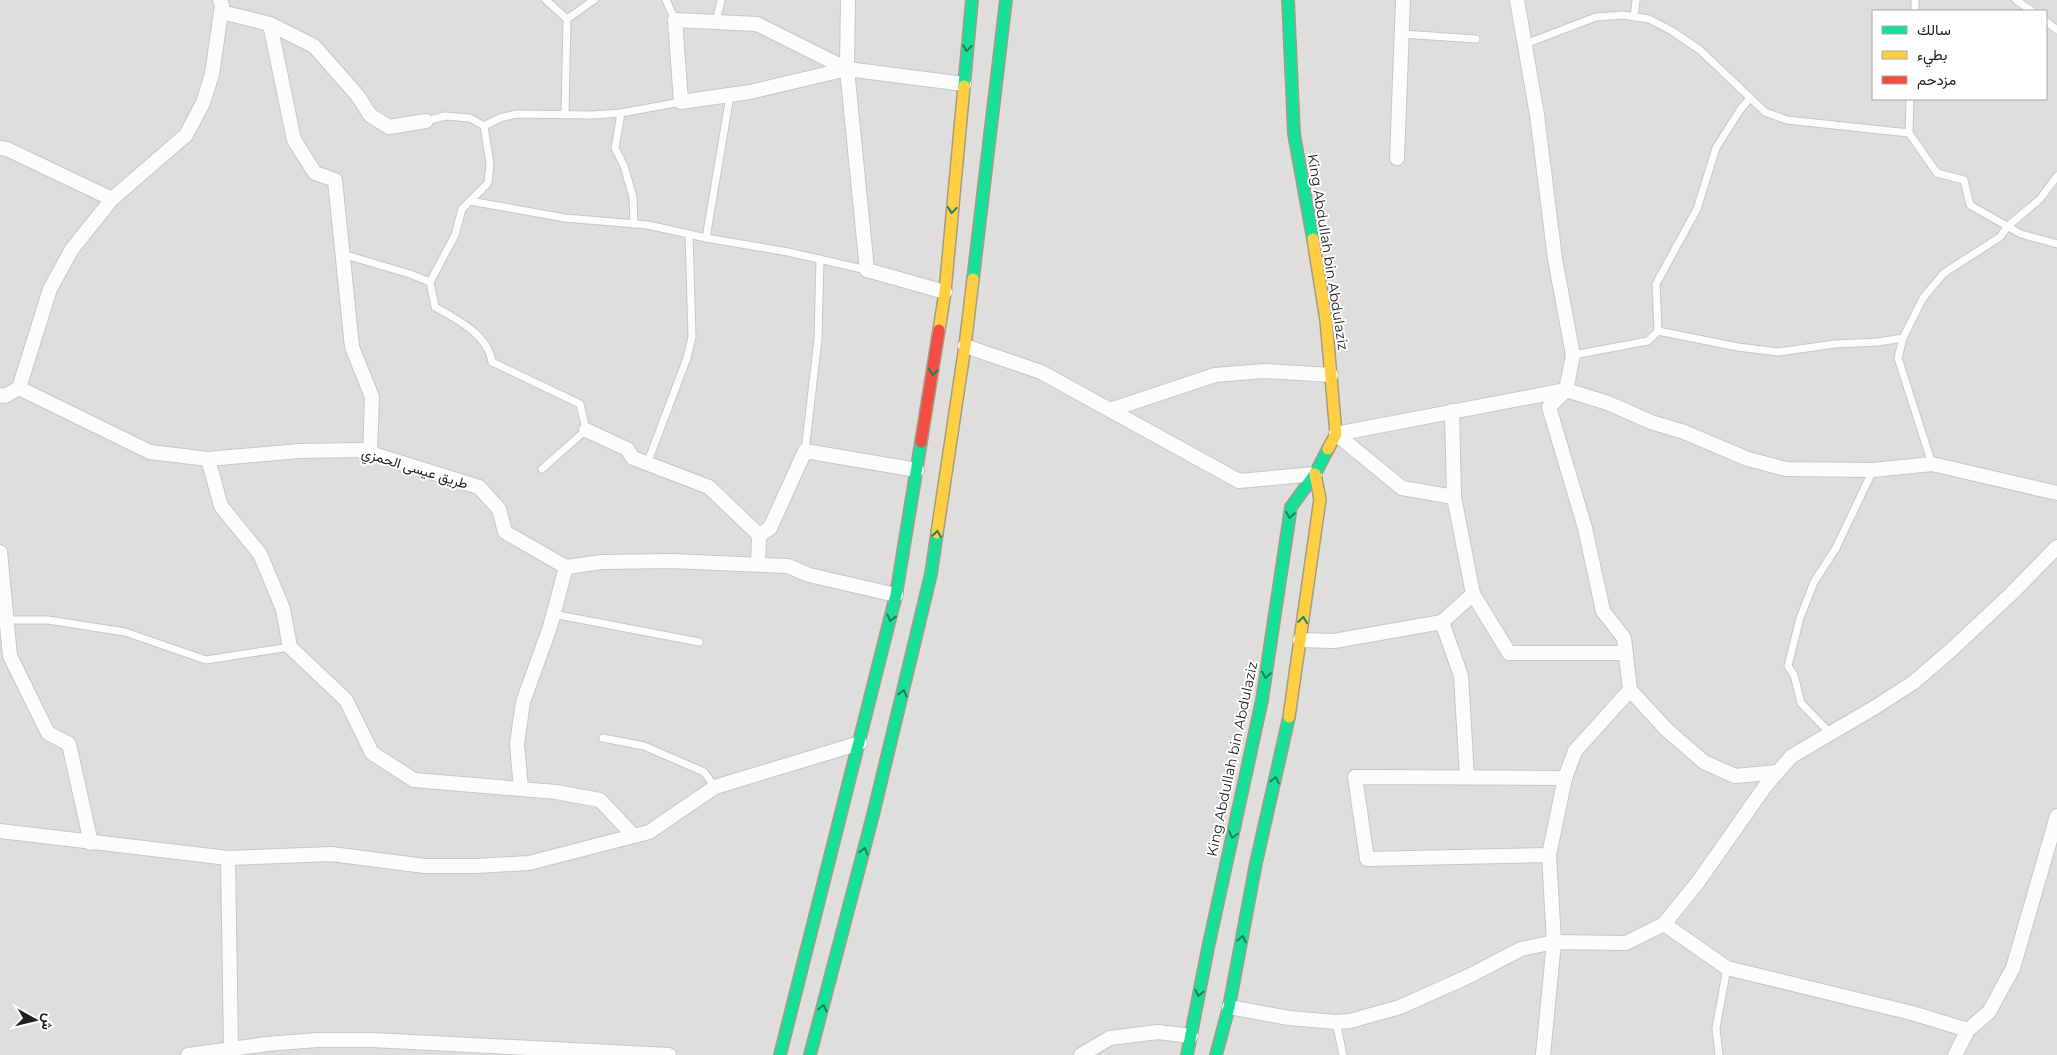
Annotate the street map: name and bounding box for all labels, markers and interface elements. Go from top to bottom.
legend [1872,10,2047,100]
text: سالك [1917,20,1951,39]
one-way arrow [962,45,973,53]
text: بطيء [1917,45,1947,68]
text: مزدحم [1917,70,1956,90]
street label: King Abdullah bin Abdulaziz [1304,152,1352,352]
one-way arrow [947,207,958,215]
one-way arrow [928,368,939,376]
street label: طريق عيسى الحمزي [359,443,470,496]
one-way arrow [1285,511,1296,519]
one-way arrow [931,530,942,538]
one-way arrow [886,613,897,622]
one-way arrow [1297,616,1308,624]
street label: King Abdullah bin Abdulaziz [1203,660,1261,858]
one-way arrow [1261,671,1271,680]
one-way arrow [897,689,907,697]
one-way arrow [1269,776,1280,784]
one-way arrow [1228,830,1239,839]
one-way arrow [858,846,869,855]
one-way arrow [1236,935,1246,944]
one-way arrow [1194,989,1205,998]
north arrow [10,995,60,1045]
one-way arrow [817,1004,827,1012]
text: ش [38,1012,58,1032]

